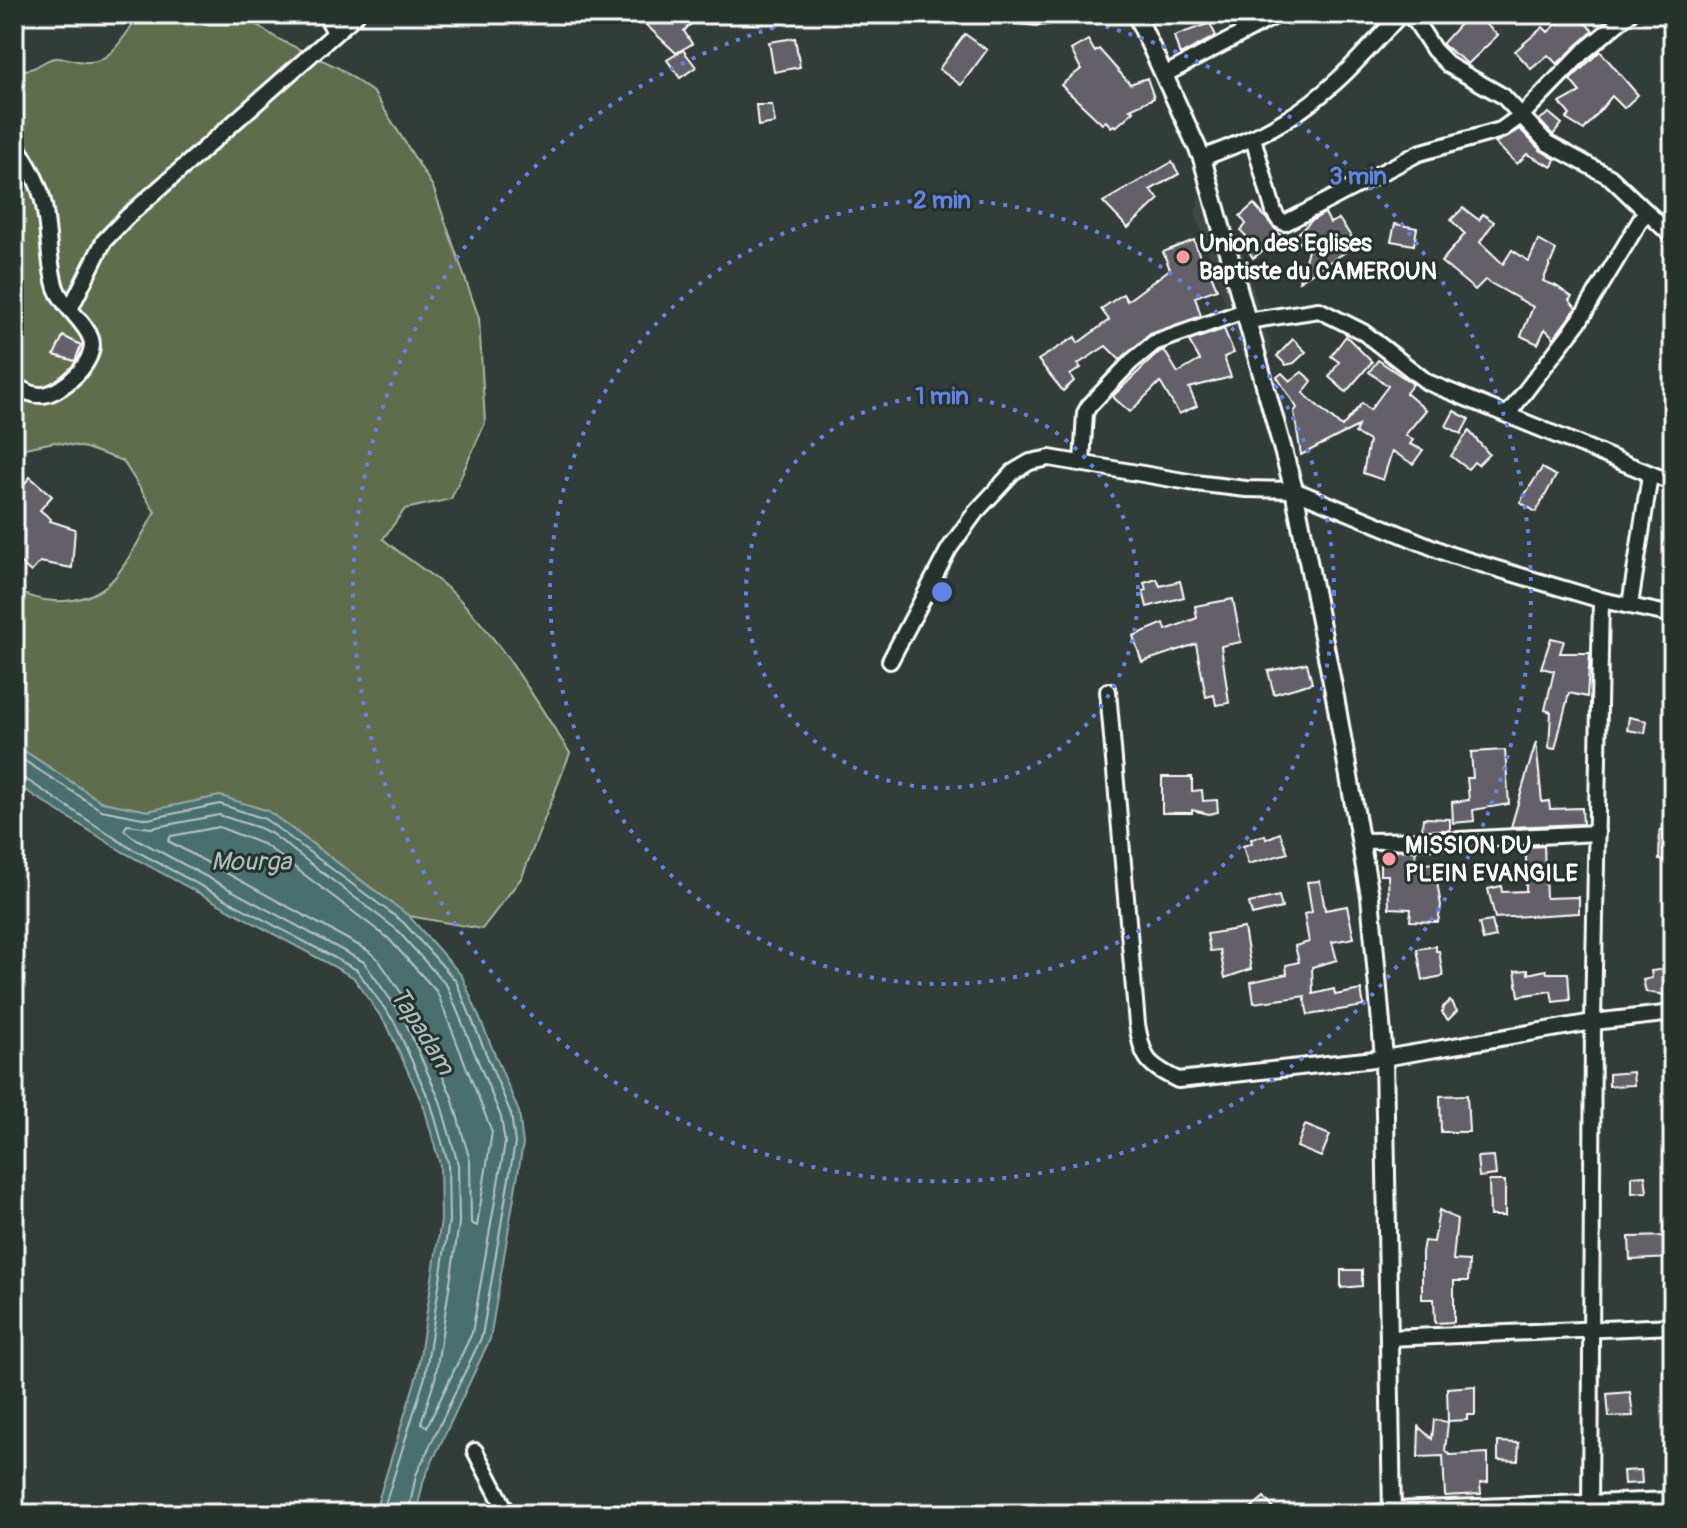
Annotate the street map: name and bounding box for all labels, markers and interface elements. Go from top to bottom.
text: 3 min [1329,162,1387,191]
text: 2 min [913,186,971,215]
place label: Union des Eglises Baptiste du CAMEROUN [1199,229,1437,286]
marker: Union des Eglises Baptiste du CAMEROUN [1174,248,1192,266]
text: 1 min [915,382,969,411]
centre of rings [928,578,956,606]
place label: MISSION DU PLEIN EVANGILE [1405,831,1578,888]
water label: Mourga [211,846,293,878]
marker: MISSION DU PLEIN EVANGILE [1380,850,1398,868]
water label: Tapadam [383,981,462,1082]

